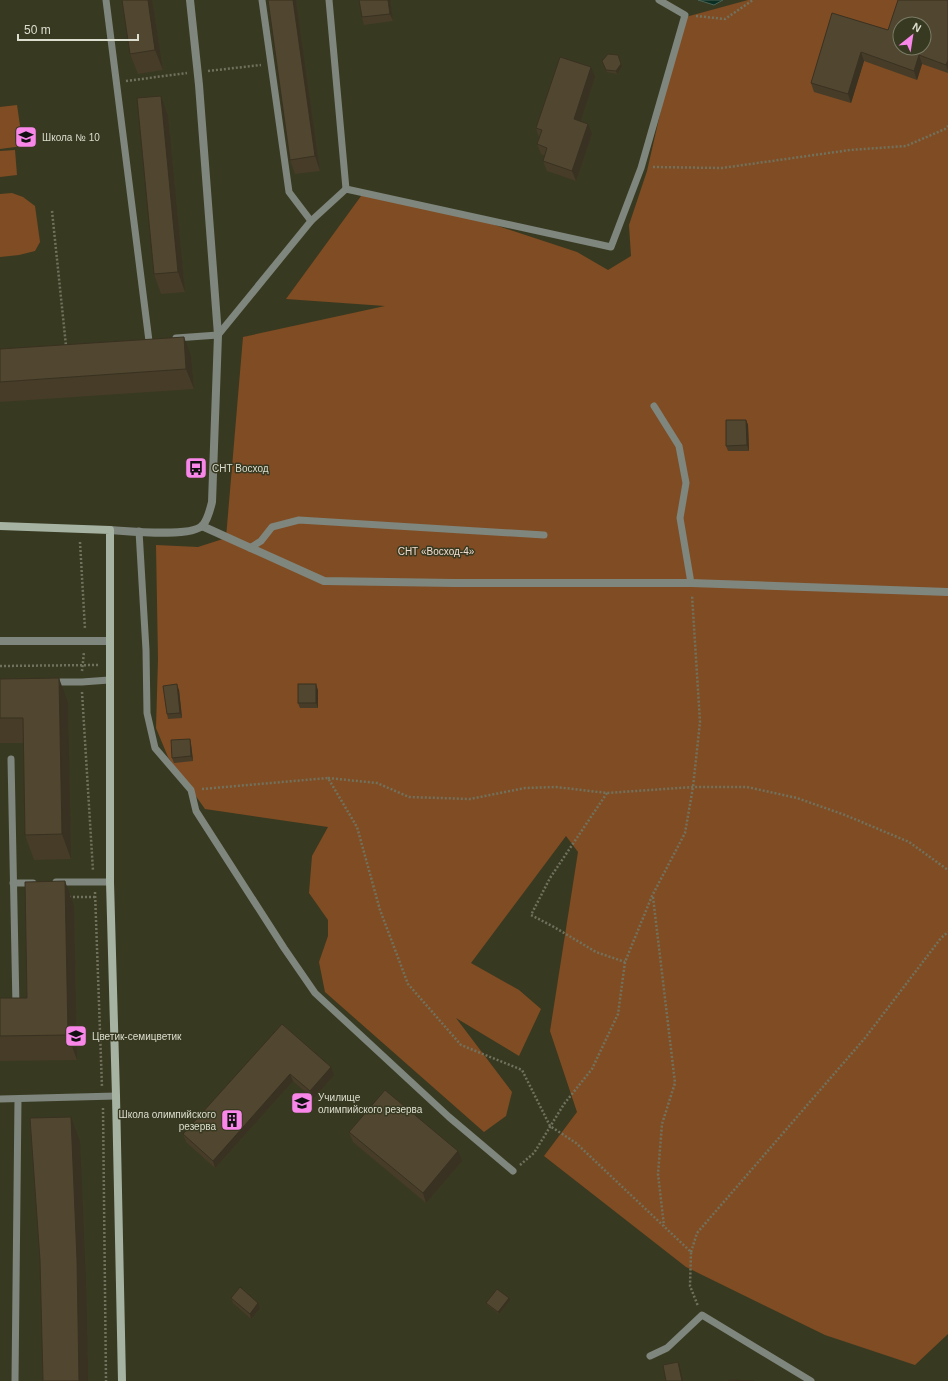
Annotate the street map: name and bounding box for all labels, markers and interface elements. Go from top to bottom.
scale bar [18,16,138,42]
north arrow [892,16,932,56]
text: N [911,20,923,35]
text: 50 m [24,23,51,37]
school or university icon: Школа № 10 [13,124,39,150]
place label: Школа № 10 [42,132,100,143]
bus stop icon: СНТ Восход [183,455,209,481]
place label: СНТ Восход [212,463,269,474]
park label: СНТ «Восход-4» [398,546,475,557]
school or university icon: Цветик-семицветик [63,1023,89,1049]
place label: Цветик-семицветик [92,1031,182,1042]
school or university icon: Училище олимпийского резерва [289,1090,315,1116]
place label: Училище олимпийского резерва [318,1092,423,1115]
building icon: Школа олимпийского резерва [219,1107,245,1133]
place label: Школа олимпийского резерва [119,1109,216,1132]

